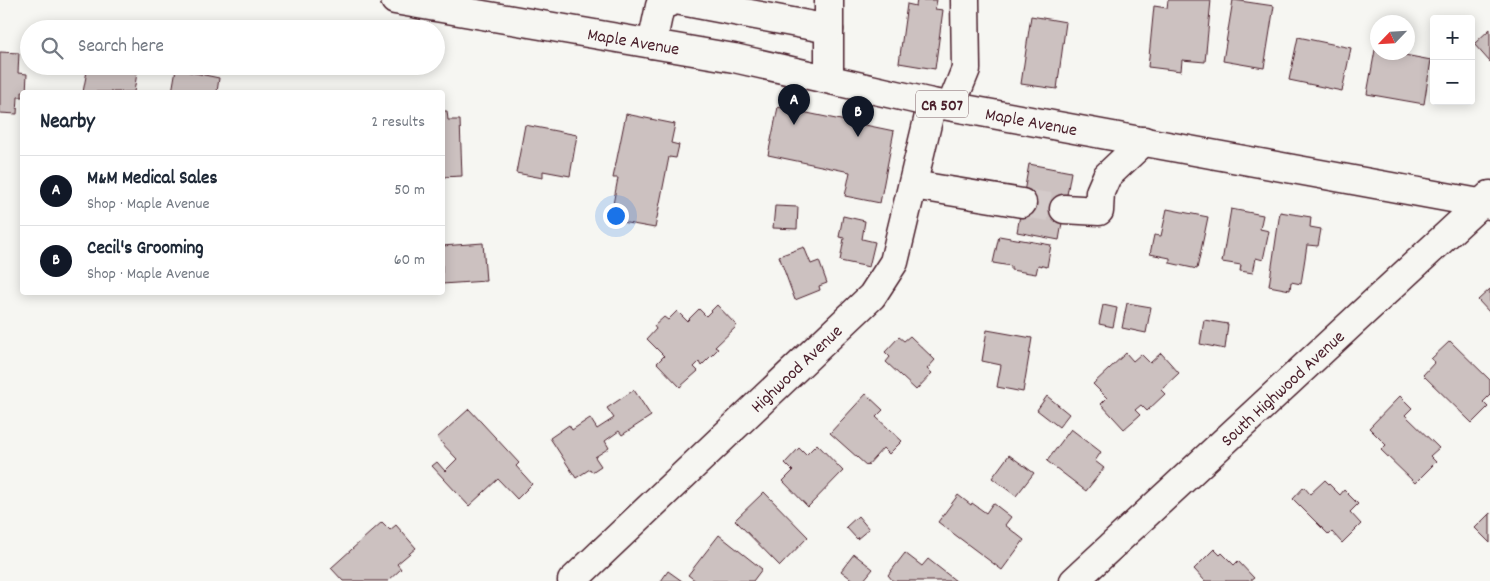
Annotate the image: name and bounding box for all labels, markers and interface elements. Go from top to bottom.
north arrow [1370,15,1415,60]
map controls [1430,15,1475,105]
button: + [1430,15,1475,60]
search box [20,20,445,75]
street label: Maple Avenue [585,23,681,63]
icon: search [38,34,66,62]
text: Search here [78,34,164,61]
button: − [1430,60,1475,105]
pin: A [778,84,810,125]
road number: CR 507 [916,90,968,118]
pin: B [842,96,874,137]
street label: Maple Avenue [983,103,1079,144]
text: Nearby [40,108,95,138]
text: 2 results [371,111,425,134]
text: M&M Medical Sales [87,166,217,193]
text: A [52,179,60,202]
text: 50 m [394,179,425,202]
text: Shop · Maple Avenue [87,193,209,216]
your location [603,203,629,229]
text: Cecil's Grooming [87,236,204,263]
text: B [52,249,60,272]
text: 60 m [394,249,425,272]
text: Shop · Maple Avenue [87,263,209,286]
street label: Highwood Avenue [746,320,849,420]
street label: South Highwood Avenue [1216,326,1351,454]

